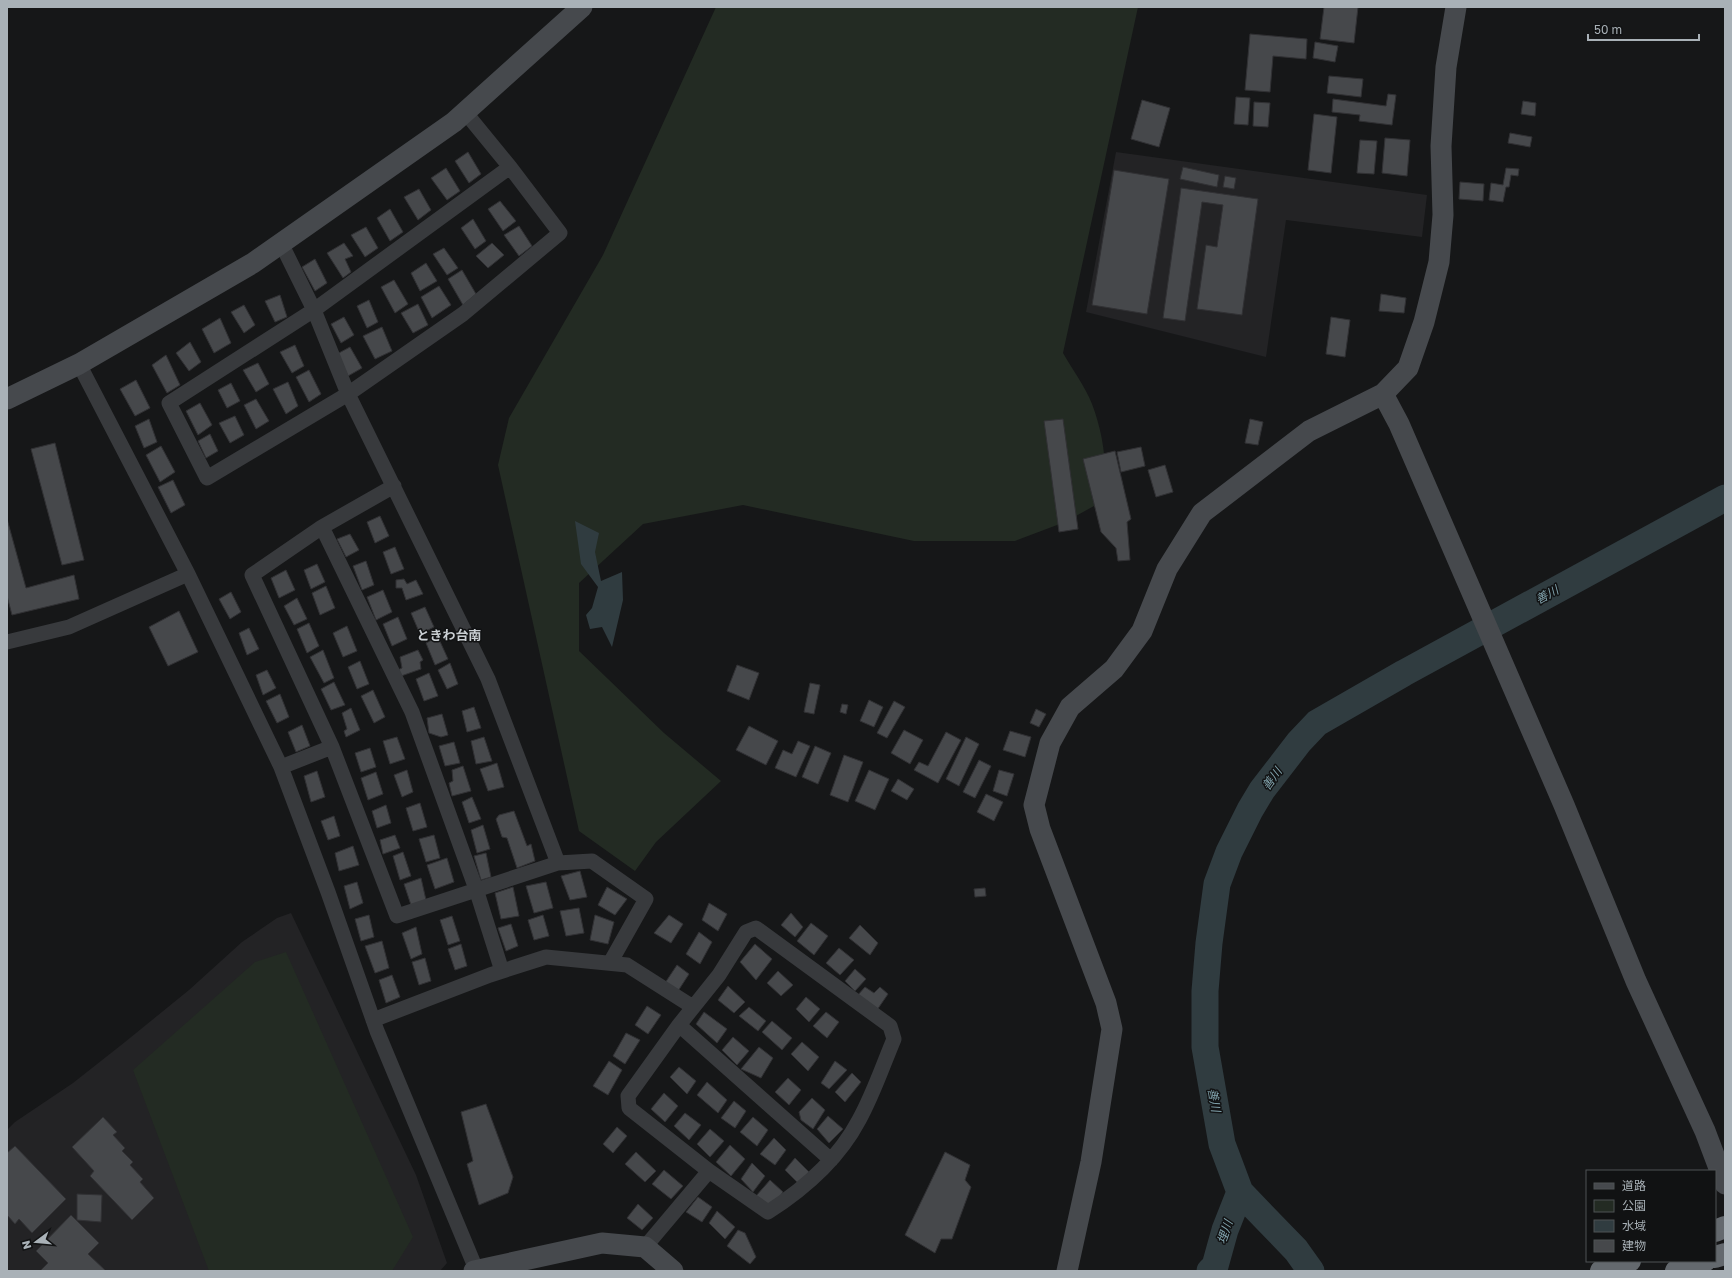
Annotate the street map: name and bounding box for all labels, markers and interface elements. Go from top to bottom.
scale bar [1588,16,1699,42]
text: 50 m [1594,22,1622,37]
water label: 善川 [1533,581,1563,607]
district label: ときわ台南 [416,627,482,643]
water label: 善川 [1258,763,1286,793]
water label: 善川 [1205,1087,1224,1115]
legend [1586,1170,1716,1262]
text: 道路 [1622,1178,1646,1193]
text: 公園 [1622,1198,1646,1213]
water label: 埋川 [1214,1216,1236,1246]
text: 水域 [1622,1218,1646,1233]
north arrow [16,1222,56,1262]
text: 建物 [1622,1238,1646,1253]
text: N [19,1239,33,1251]

